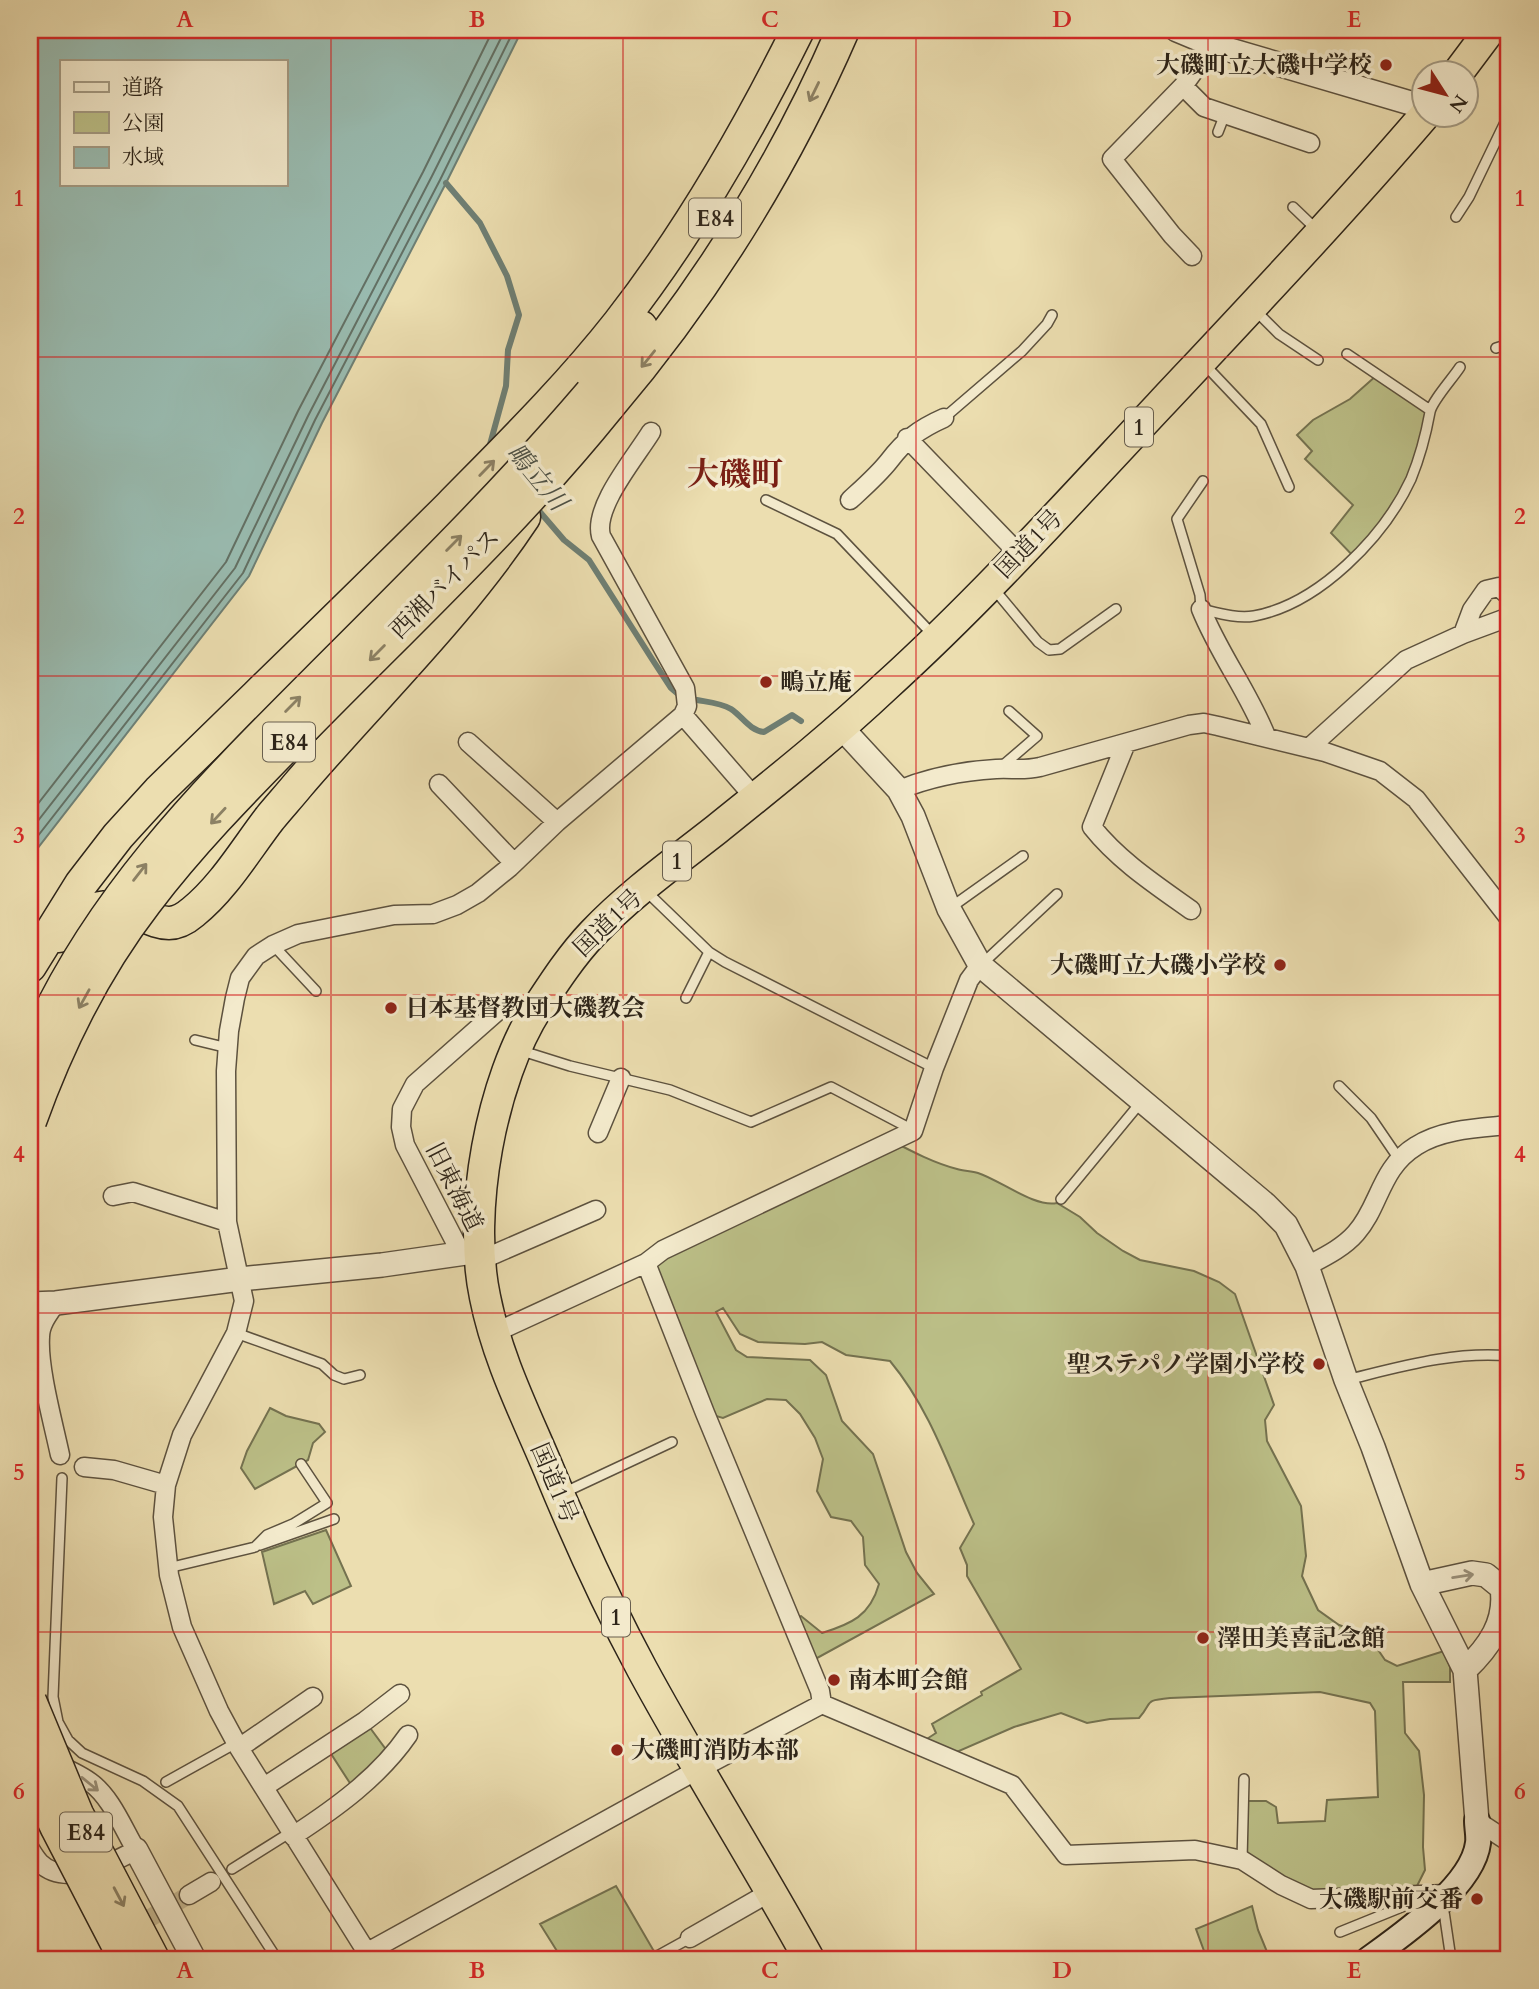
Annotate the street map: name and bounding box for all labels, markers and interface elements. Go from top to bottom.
text: A [176,4,194,35]
text: B [469,4,485,35]
text: C [761,4,779,35]
text: D [1052,4,1072,35]
text: E [1347,4,1361,35]
place label: 大磯町立大磯中学校 [1156,49,1372,82]
marker: 大磯町立大磯中学校 [1378,57,1394,73]
legend [60,60,287,186]
north arrow [1410,60,1480,130]
text: 道路 [122,73,164,102]
one-way arrow [807,81,820,102]
text: N [1442,89,1473,118]
text: 公園 [122,109,164,138]
text: 水域 [122,143,164,172]
text: 1 [13,183,25,214]
text: 1 [1514,183,1526,214]
road number: E84 [689,198,741,238]
one-way arrow [641,349,656,368]
road number: 1 [1125,408,1153,446]
water label: 鴫立川 [499,436,577,520]
district label: 大磯町 [687,453,783,497]
one-way arrow [479,460,496,477]
text: 2 [13,501,25,532]
text: 2 [1514,501,1526,532]
street label: 国道1号 [988,502,1070,586]
street label: 西湘バイパス [383,522,507,646]
one-way arrow [445,534,462,551]
one-way arrow [369,644,386,661]
place label: 鴫立庵 [780,666,852,699]
marker: 鴫立庵 [758,674,774,690]
one-way arrow [285,696,302,713]
road number: E84 [263,722,315,762]
one-way arrow [210,807,227,824]
text: 3 [13,820,25,851]
text: 3 [1514,820,1526,851]
road number: 1 [663,842,691,880]
one-way arrow [133,863,148,881]
street label: 国道1号 [566,882,650,964]
place label: 大磯町立大磯小学校 [1050,949,1266,982]
marker: 大磯町立大磯小学校 [1272,957,1288,973]
one-way arrow [77,988,91,1008]
place label: 日本基督教団大磯教会 [405,992,645,1025]
marker: 日本基督教団大磯教会 [383,1000,399,1016]
street label: 旧東海道 [418,1137,490,1237]
text: 4 [13,1139,25,1170]
text: 4 [1514,1139,1526,1170]
place label: 聖ステパノ学園小学校 [1067,1348,1305,1381]
marker: 聖ステパノ学園小学校 [1311,1356,1327,1372]
street label: 国道1号 [522,1438,586,1528]
text: 5 [13,1457,25,1488]
text: 5 [1514,1457,1526,1488]
one-way arrow [1451,1569,1474,1582]
road number: 1 [602,1598,630,1636]
place label: 澤田美喜記念館 [1217,1622,1385,1655]
marker: 澤田美喜記念館 [1195,1630,1211,1646]
place label: 南本町会館 [848,1664,968,1697]
marker: 南本町会館 [826,1672,842,1688]
place label: 大磯町消防本部 [631,1734,799,1767]
marker: 大磯町消防本部 [609,1742,625,1758]
text: 6 [13,1776,25,1807]
one-way arrow [81,1776,99,1792]
text: 6 [1514,1776,1526,1807]
road number: E84 [60,1812,112,1852]
place label: 大磯駅前交番 [1319,1883,1463,1916]
one-way arrow [113,1886,126,1907]
marker: 大磯駅前交番 [1469,1891,1485,1907]
text: A [176,1955,194,1986]
text: B [469,1955,485,1986]
text: C [761,1955,779,1986]
text: D [1052,1955,1072,1986]
text: E [1347,1955,1361,1986]

